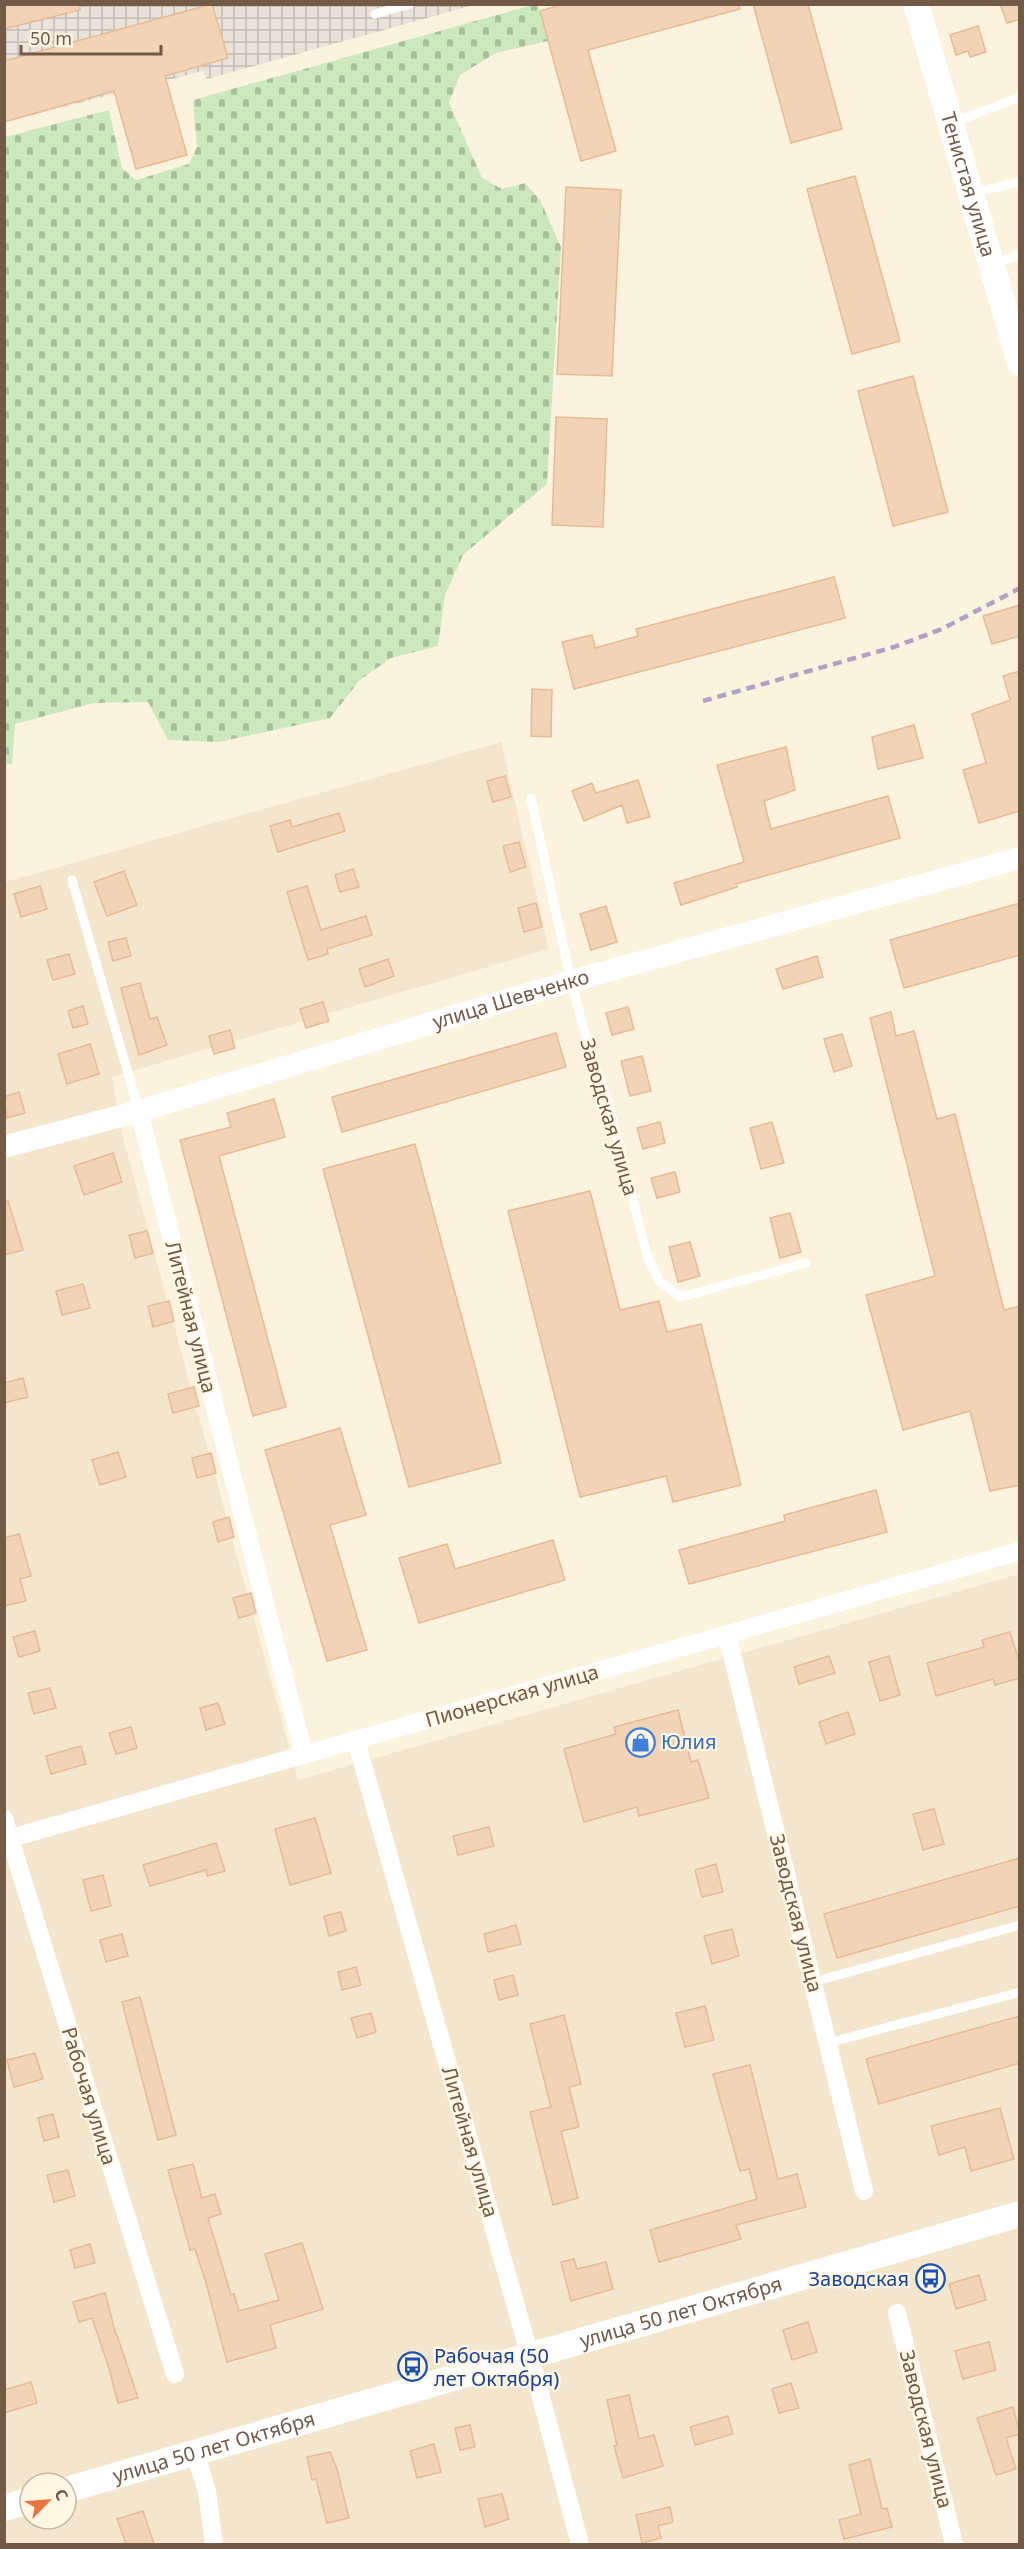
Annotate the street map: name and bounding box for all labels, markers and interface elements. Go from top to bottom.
scale bar [21,18,160,56]
text: 50 m [30,26,72,50]
street label: Тенистая улица [935,109,1003,260]
street label: улица Шевченко [429,963,592,1035]
street label: Заводская улица [574,1035,645,1199]
street label: Литейная улица [160,1238,223,1396]
street label: Пионерская улица [422,1658,602,1733]
shop icon: Юлия [624,1726,656,1758]
place label: Юлия [661,1728,716,1755]
street label: Заводская улица [764,1831,829,1995]
street label: Рабочая улица [56,2024,123,2168]
street label: Литейная улица [436,2063,505,2220]
bus stop icon: Заводская [914,2263,946,2295]
place label: Заводская [809,2265,909,2292]
street label: улица 50 лет Октября [576,2270,785,2354]
place label: Рабочая (50 лет Октября) [434,2342,559,2392]
street label: Заводская улица [894,2347,959,2511]
bus stop icon: Рабочая (50 лет Октября) [397,2351,429,2383]
street label: улица 50 лет Октября [110,2405,318,2489]
north arrow [18,2471,78,2531]
text: С [49,2485,74,2504]

